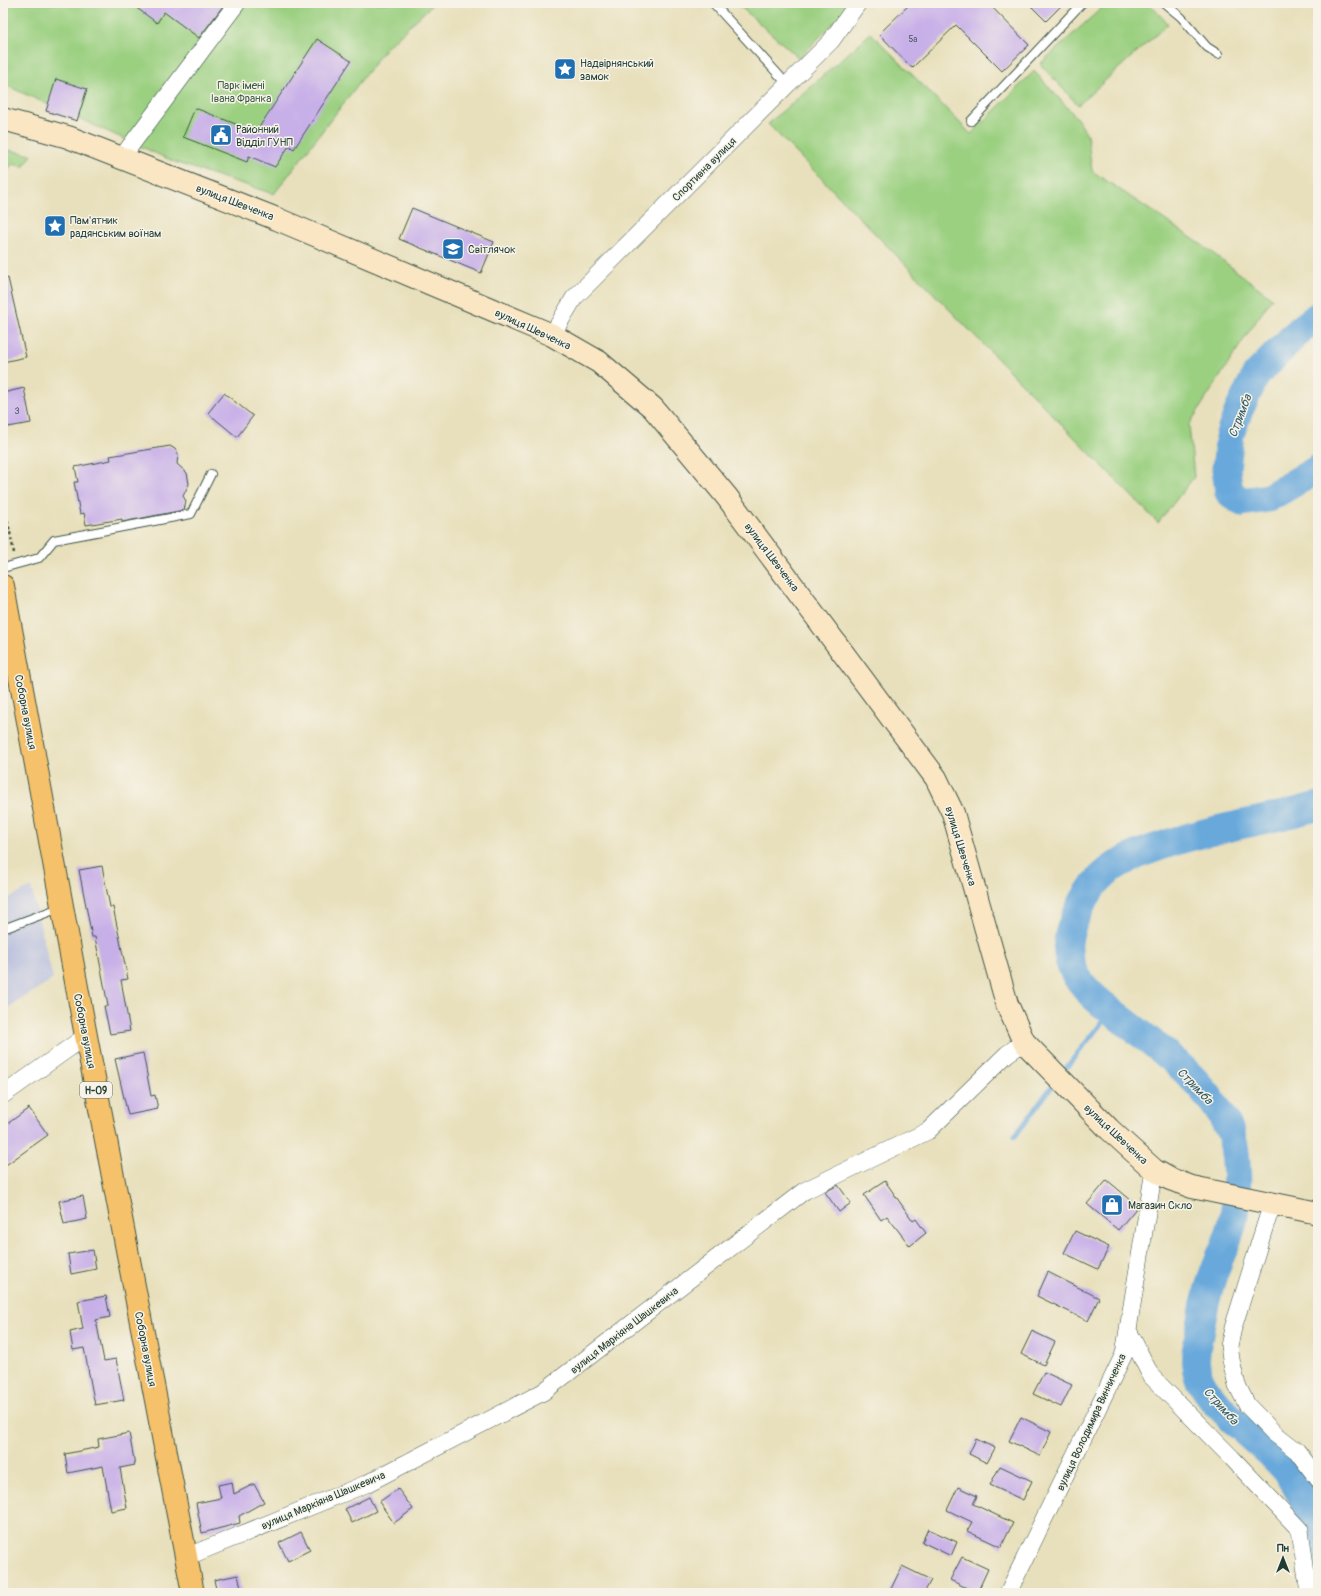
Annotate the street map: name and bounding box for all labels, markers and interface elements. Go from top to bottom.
house number: 5а [908,34,918,45]
place icon: Надвірнянський замок [552,56,578,82]
place label: Надвірнянський замок [580,57,654,83]
park label: Парк імені Івана Франка [211,79,271,105]
public building icon: Районний Відділ ГУНП [208,122,234,148]
place label: Районний Відділ ГУНП [236,123,293,149]
street label: Спортивна вулиця [670,135,739,204]
street label: вулиця Шевченка [194,182,276,223]
place icon: Пам'ятник радянським воїнам [42,213,68,239]
place label: Пам'ятник радянським воїнам [70,214,161,240]
school or university icon: Світлячок [440,236,466,262]
place label: Світлячок [468,243,516,256]
street label: вулиця Шевченка [493,306,573,353]
water label: Стримба [1225,391,1256,440]
house number: 3 [14,406,20,417]
street label: вулиця Шевченка [742,521,802,594]
street label: Соборна вулиця [12,674,39,751]
street label: вулиця Шевченка [942,805,979,887]
street label: Соборна вулиця [71,993,98,1070]
water label: Стримба [1174,1065,1217,1109]
road number: Н-09 [80,1082,112,1098]
street label: вулиця Шевченка [1081,1102,1150,1167]
shop icon: Магазин Скло [1099,1192,1125,1218]
place label: Магазин Скло [1128,1199,1192,1212]
street label: вулиця Маркіяна Шашкевича [568,1284,681,1377]
street label: Соборна вулиця [132,1311,159,1388]
street label: вулиця Володимира Винниченка [1054,1352,1129,1493]
water label: Стримба [1200,1385,1242,1429]
street label: вулиця Маркіяна Шашкевича [259,1468,387,1532]
north arrow [1263,1538,1303,1578]
text: Пн [1277,1542,1290,1555]

